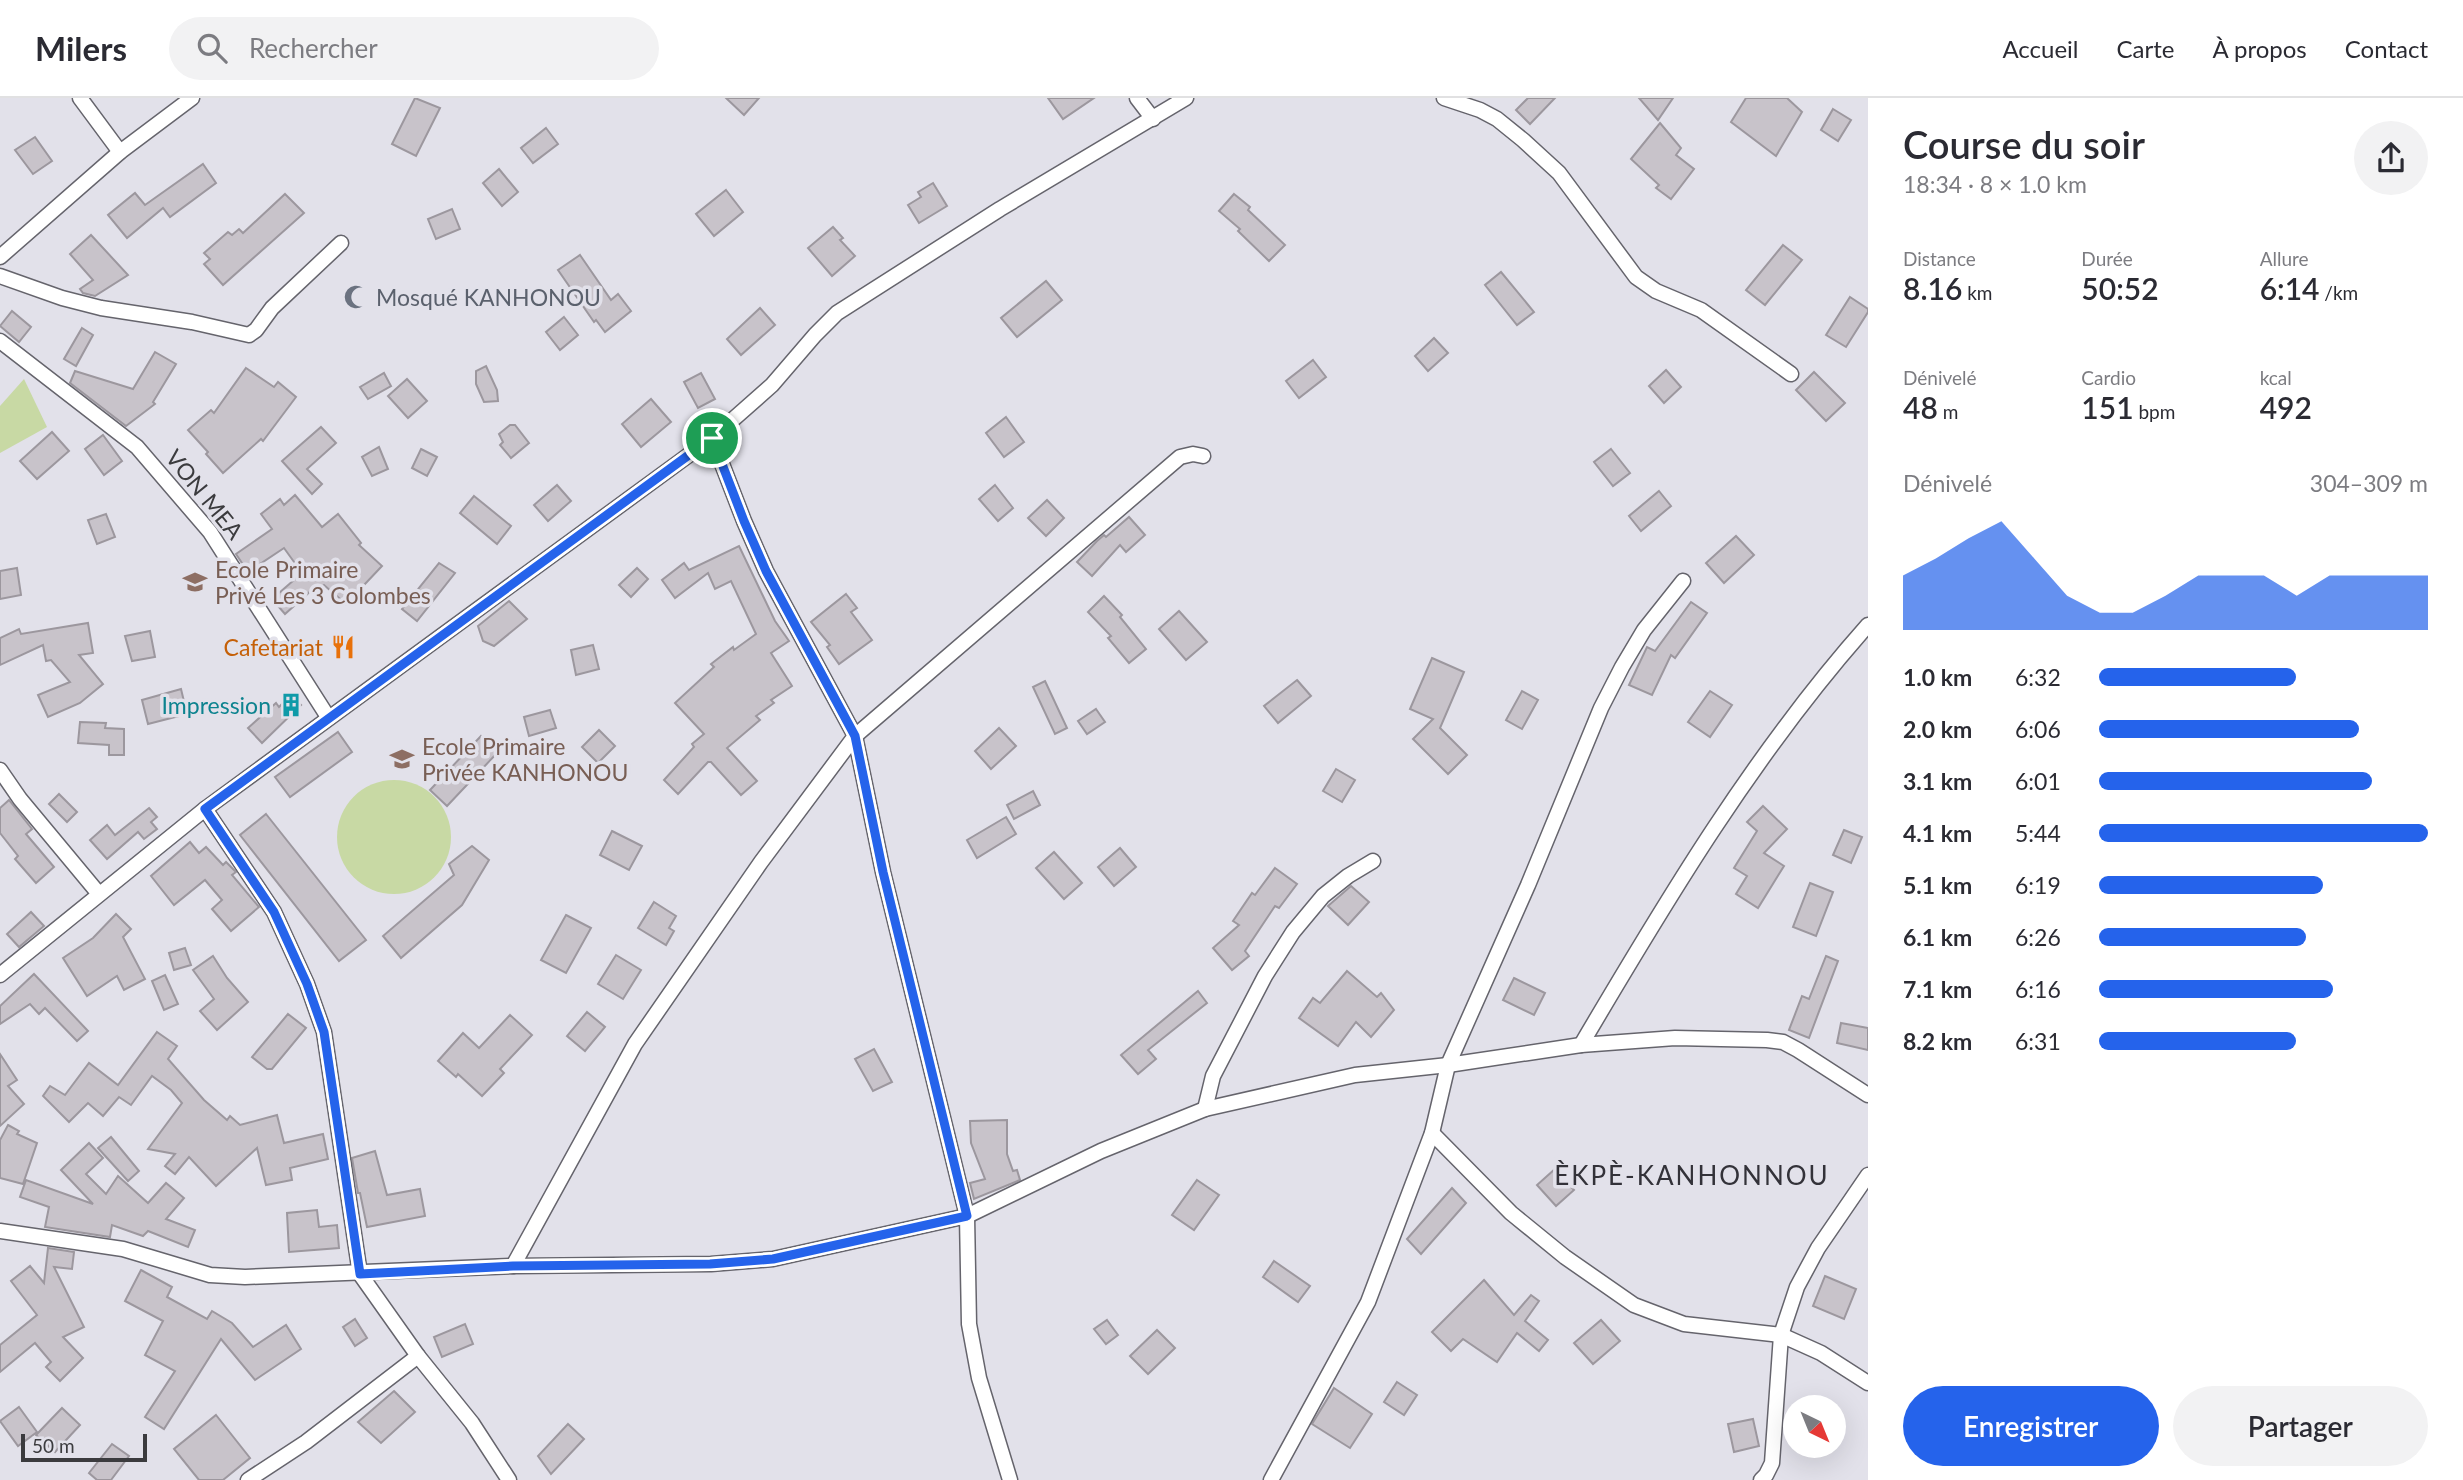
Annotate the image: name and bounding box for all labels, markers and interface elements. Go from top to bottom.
search box [169,17,659,80]
text: Milers [35,28,127,68]
icon: search [193,29,231,67]
text: Rechercher [249,32,378,64]
text: Accueil [2002,34,2078,63]
text: Carte [2116,34,2174,63]
text: À propos [2212,34,2307,63]
text: Contact [2345,34,2428,63]
text: Course du soir [1903,121,2145,167]
button: share [2354,121,2428,195]
text: 18:34 · 8 × 1.0 km [1903,170,2087,198]
text: Distance [1903,247,1976,270]
text: Durée [2081,247,2133,270]
text: Allure [2260,247,2309,270]
text: 8.16 [1903,270,1962,306]
text: 50:52 [2081,270,2159,306]
text: 6:14 [2260,270,2319,306]
text: km [1962,281,1992,304]
text: /km [2319,281,2358,304]
mosque icon: Mosqué KANHONOU [342,283,370,311]
place label: Mosqué KANHONOU [376,283,601,311]
text: Dénivelé [1903,366,1977,389]
text: Cardio [2081,366,2136,389]
text: kcal [2260,366,2292,389]
text: 48 [1903,389,1938,425]
text: 151 [2081,389,2134,425]
text: 492 [2260,389,2312,425]
text: m [1938,400,1958,423]
text: bpm [2134,400,2175,423]
pin [682,408,742,468]
icon: arrive [693,419,731,457]
street label: VON MEA [160,444,250,545]
text: Dénivelé [1903,469,1992,497]
text: 304–309 m [2310,469,2428,497]
place label: Ecole Primaire Privé Les 3 Colombes [215,555,431,609]
school or university icon: Ecole Primaire Privé Les 3 Colombes [181,568,209,596]
place label: Cafetariat [224,633,324,661]
restaurant icon: Cafetariat [329,633,357,661]
text: 1.0 km [1903,663,1972,691]
text: 6:32 [2015,663,2061,691]
place label: Impression [162,691,271,719]
building icon: Impression [277,691,305,719]
text: 2.0 km [1903,715,1972,743]
text: 6:06 [2015,715,2061,743]
place label: Ecole Primaire Privée KANHONOU [422,732,628,786]
school or university icon: Ecole Primaire Privée KANHONOU [388,745,416,773]
text: 3.1 km [1903,767,1972,795]
text: 6:01 [2015,767,2061,795]
text: 4.1 km [1903,819,1972,847]
text: 5:44 [2015,819,2061,847]
text: 5.1 km [1903,871,1972,899]
text: 6:19 [2015,871,2061,899]
text: 6.1 km [1903,923,1972,951]
text: 6:26 [2015,923,2061,951]
text: 7.1 km [1903,975,1972,1003]
text: 6:16 [2015,975,2061,1003]
text: 8.2 km [1903,1027,1972,1055]
text: 6:31 [2015,1027,2061,1055]
district label: ÈKPÈ-KANHONNOU [1554,1159,1830,1191]
button: Enregistrer [1903,1386,2159,1466]
button: Partager [2173,1386,2428,1466]
north arrow [1783,1395,1846,1458]
map controls [1783,1395,1846,1458]
scale bar [21,1431,147,1463]
text: 50 m [32,1434,75,1457]

